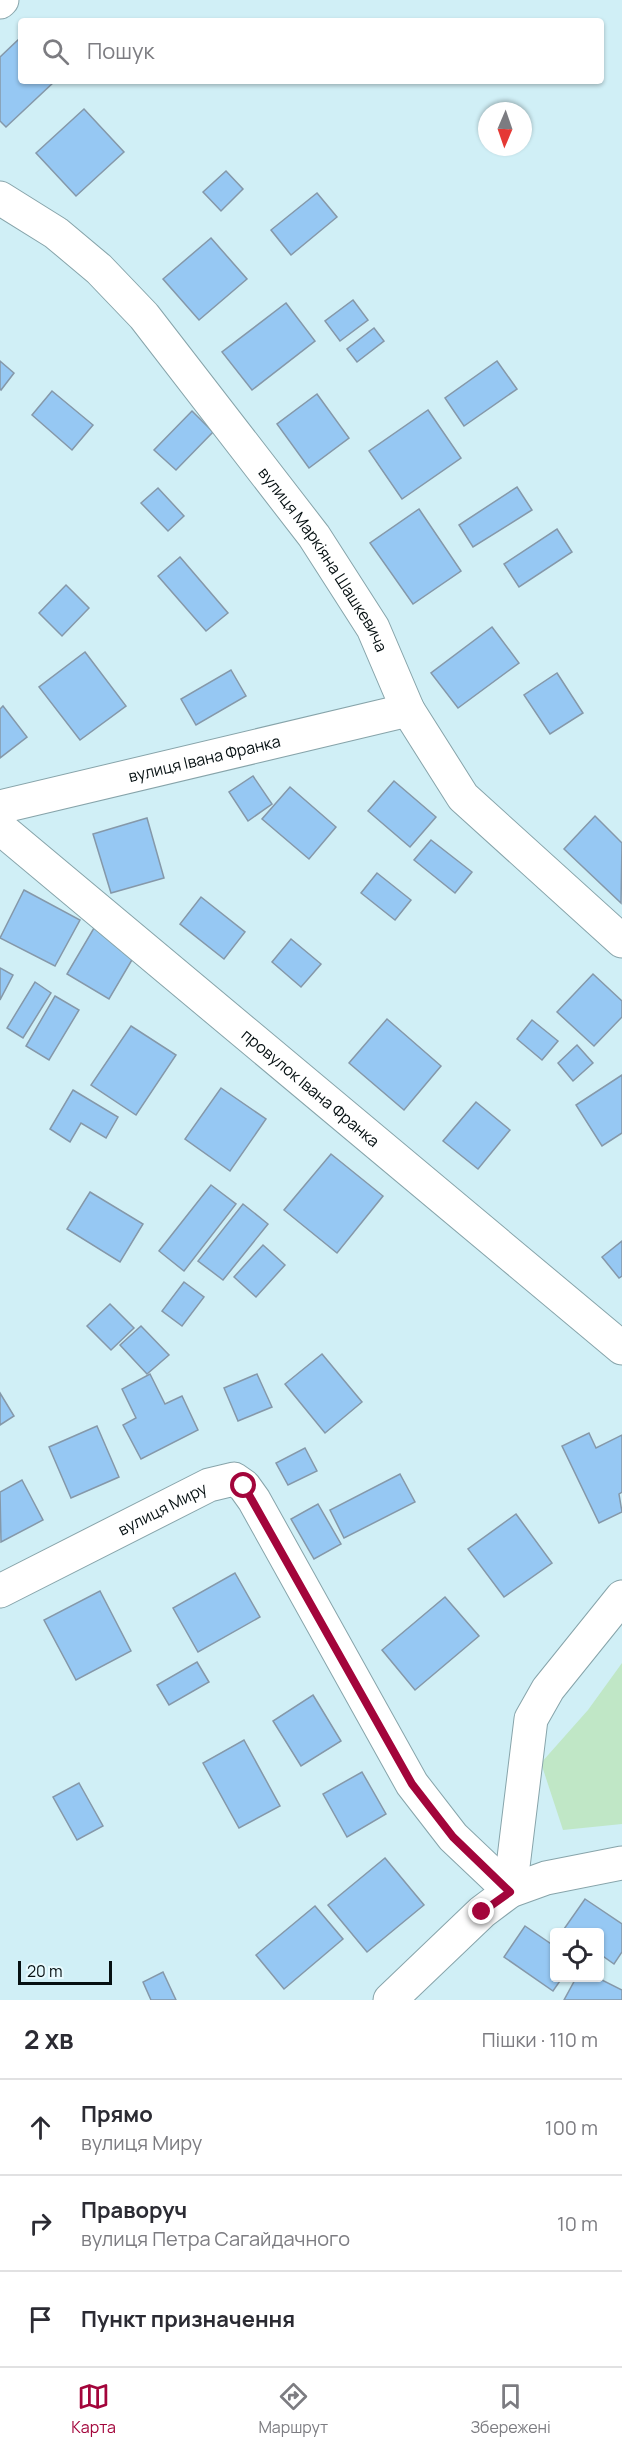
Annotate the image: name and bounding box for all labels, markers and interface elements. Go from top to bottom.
search box [18,18,604,84]
icon: search [39,35,72,68]
text: Пошук [87,36,154,66]
north arrow [478,102,532,156]
street label: вулиця Маркіяна Шашкевича [254,462,393,655]
street label: вулиця Івана Франка [126,730,283,787]
street label: провулок Івана Франка [237,1024,384,1152]
route start [230,1472,256,1498]
street label: вулиця Миру [114,1477,211,1540]
route end [468,1898,494,1924]
map controls [550,1928,604,1982]
button: locate [550,1928,604,1982]
scale bar [18,1958,112,1986]
text: 20 m [27,1960,63,1982]
text: 2 хв [24,2021,74,2057]
text: Пішки · 110 m [482,2026,598,2053]
text: Прямо [81,2099,153,2129]
icon: ahead [24,2111,57,2144]
text: 100 m [545,2114,598,2141]
text: вулиця Миру [81,2129,202,2156]
text: Праворуч [81,2195,187,2225]
icon: right [24,2207,57,2240]
text: 10 m [557,2210,598,2237]
text: вулиця Петра Сагайдачного [81,2225,350,2252]
icon: arrive [24,2303,57,2336]
text: Пункт призначення [81,2304,295,2334]
tab: Карта [71,2380,116,2438]
tab: Маршрут [258,2380,328,2438]
tab: Збережені [471,2380,551,2438]

